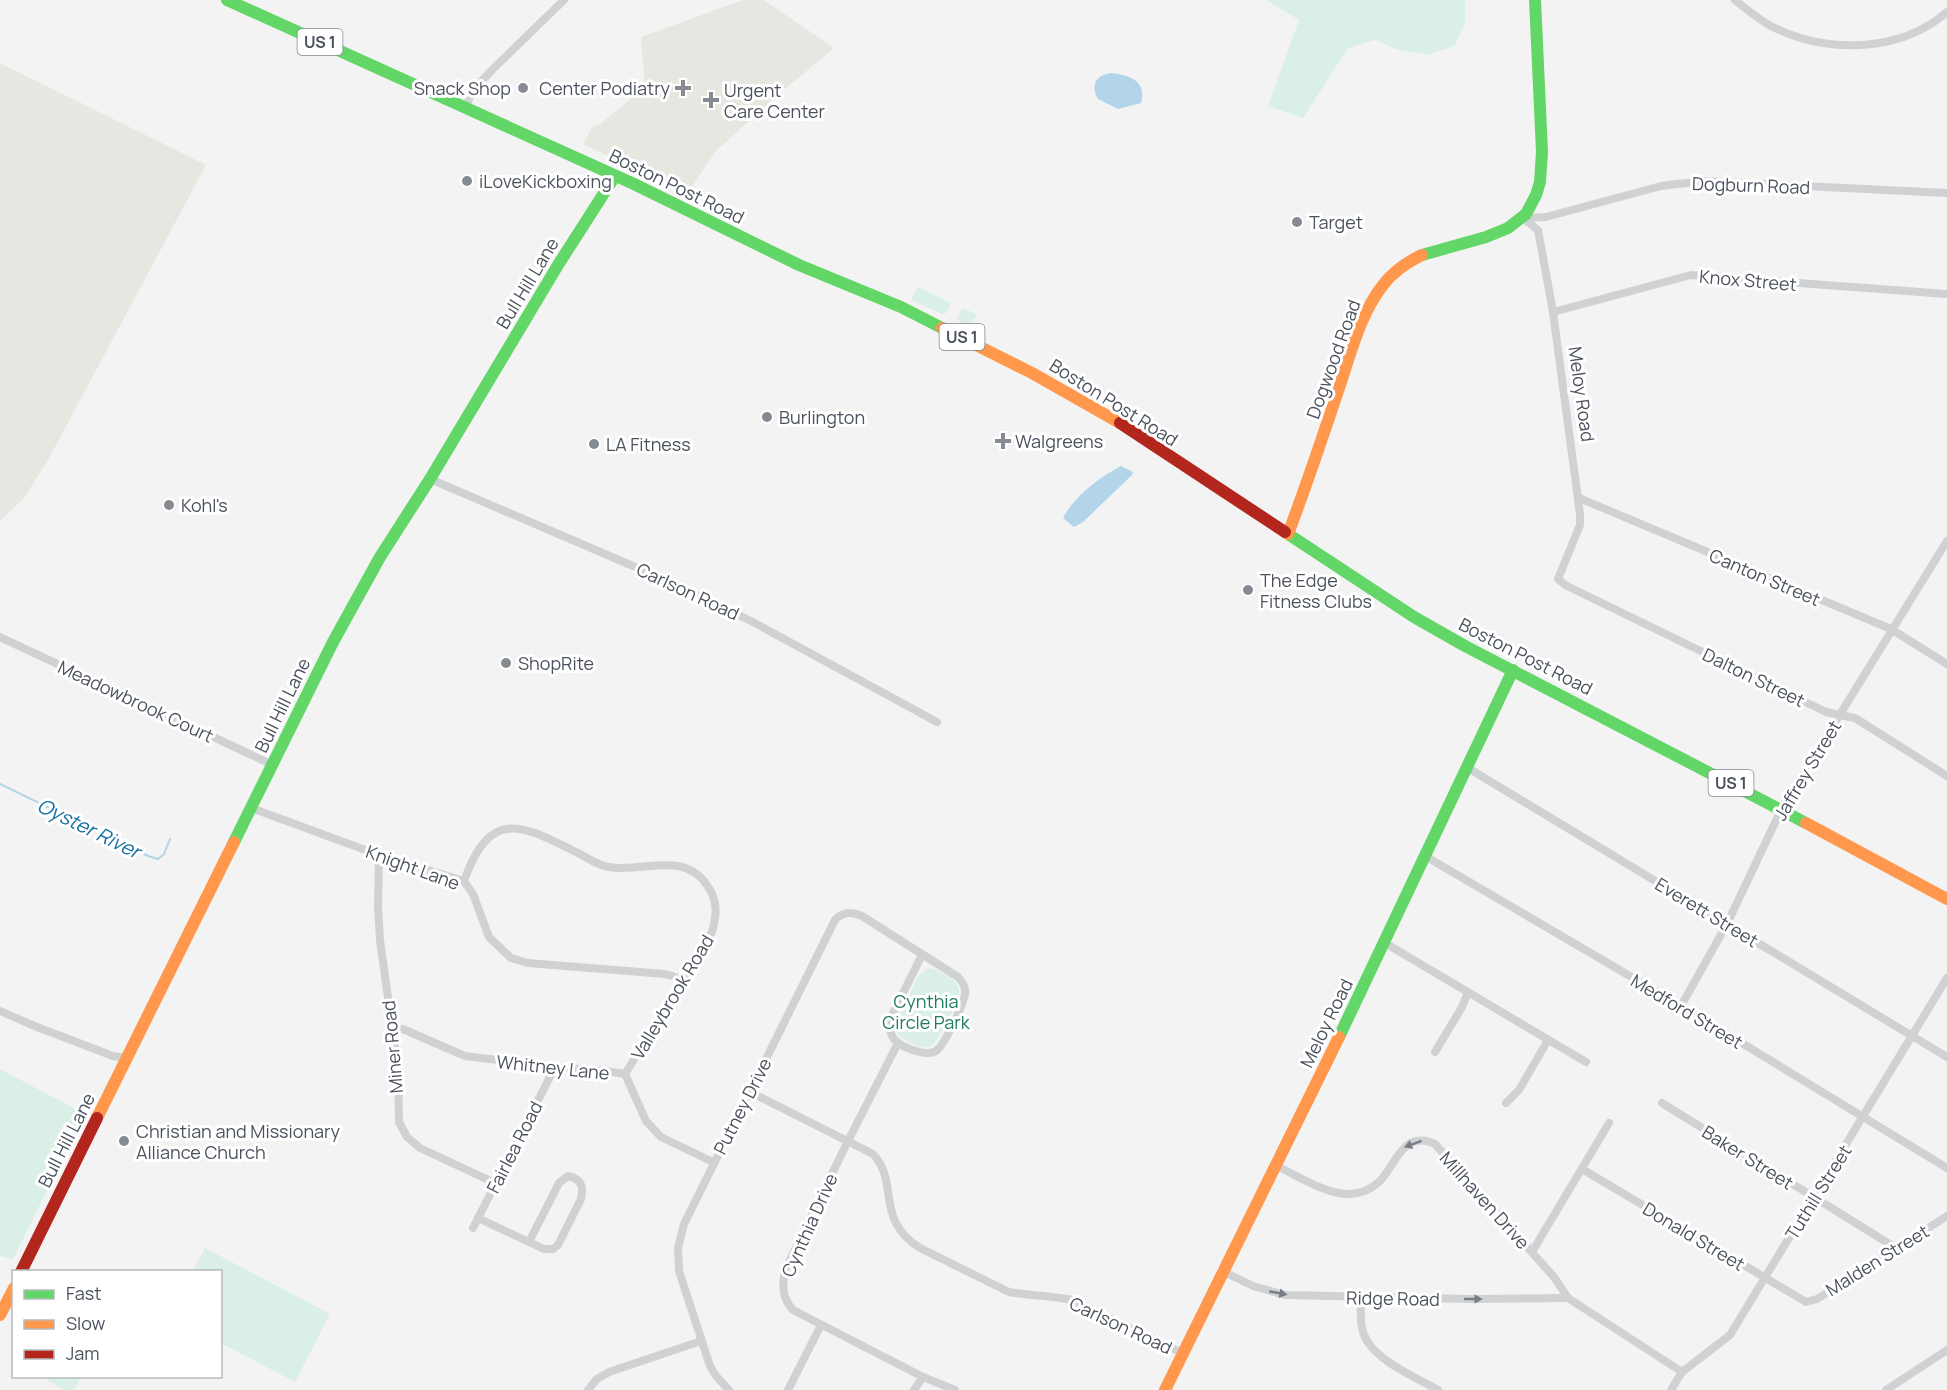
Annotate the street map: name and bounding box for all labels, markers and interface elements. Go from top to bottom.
road number: US 1 [298,29,342,55]
place label: Snack Shop [414,76,511,100]
place label: Center Podiatry [539,76,670,100]
place label: Urgent Care Center [724,78,826,123]
marker: Center Podiatry [674,79,692,97]
marker: Snack Shop [516,81,530,95]
marker: Urgent Care Center [702,91,720,109]
street label: Boston Post Road [606,143,748,229]
place label: iLoveKickboxing [479,169,612,193]
street label: Dogburn Road [1692,171,1810,199]
marker: iLoveKickboxing [460,174,474,188]
place label: Target [1309,210,1363,234]
marker: Target [1290,215,1304,229]
street label: Bull Hill Lane [490,233,564,333]
street label: Knox Street [1698,264,1798,296]
street label: Dogwood Road [1300,296,1366,422]
road number: US 1 [940,324,984,350]
street label: Meloy Road [1563,345,1601,443]
street label: Boston Post Road [1045,353,1183,451]
place label: Burlington [779,405,865,429]
marker: Burlington [760,410,774,424]
place label: Walgreens [1015,429,1103,453]
place label: LA Fitness [606,432,691,456]
marker: Walgreens [996,434,1010,448]
marker: LA Fitness [587,437,601,451]
place label: Kohl's [181,493,228,517]
marker: Kohl's [162,498,176,512]
street label: Canton Street [1706,543,1824,611]
street label: Carlson Road [633,557,743,625]
place label: The Edge Fitness Clubs [1260,568,1372,613]
marker: The Edge Fitness Clubs [1241,583,1255,597]
street label: Boston Post Road [1455,612,1597,700]
street label: Dalton Street [1699,642,1809,712]
place label: ShopRite [518,651,594,675]
street label: Meadowbrook Court [54,654,218,748]
street label: Bull Hill Lane [249,654,315,756]
marker: ShopRite [499,656,513,670]
street label: Jaffrey Street [1768,715,1846,825]
road number: US 1 [1708,770,1754,796]
water label: Oyster River [33,791,148,866]
street label: Knight Lane [363,839,463,895]
street label: Everett Street [1651,872,1763,952]
street label: Valleybrook Road [625,930,719,1064]
street label: Medford Street [1627,968,1747,1054]
street label: Meloy Road [1294,975,1358,1071]
park label: Cynthia Circle Park [882,989,971,1034]
street label: Miner Road [376,1000,408,1094]
street label: Whitney Lane [495,1049,611,1085]
street label: Putney Drive [707,1054,777,1158]
street label: Bull Hill Lane [32,1089,100,1191]
street label: Fairlea Road [481,1097,547,1197]
place label: Christian and Missionary Alliance Church [136,1119,340,1164]
street label: Baker Street [1698,1119,1798,1195]
marker: Christian and Missionary Alliance Church [117,1134,131,1148]
one-way arrow [1404,1140,1422,1150]
street label: Tuthill Street [1779,1140,1857,1244]
street label: Millhaven Drive [1435,1146,1535,1254]
street label: Cynthia Drive [775,1169,843,1281]
street label: Donald Street [1639,1196,1749,1276]
street label: Malden Street [1821,1219,1933,1301]
legend [12,1270,222,1378]
text: Fast [66,1281,101,1305]
street label: Ridge Road [1346,1285,1440,1311]
one-way arrow [1269,1289,1288,1298]
street label: Carlson Road [1066,1291,1176,1359]
one-way arrow [1463,1294,1482,1304]
text: Slow [66,1311,106,1335]
text: Jam [66,1341,100,1365]

